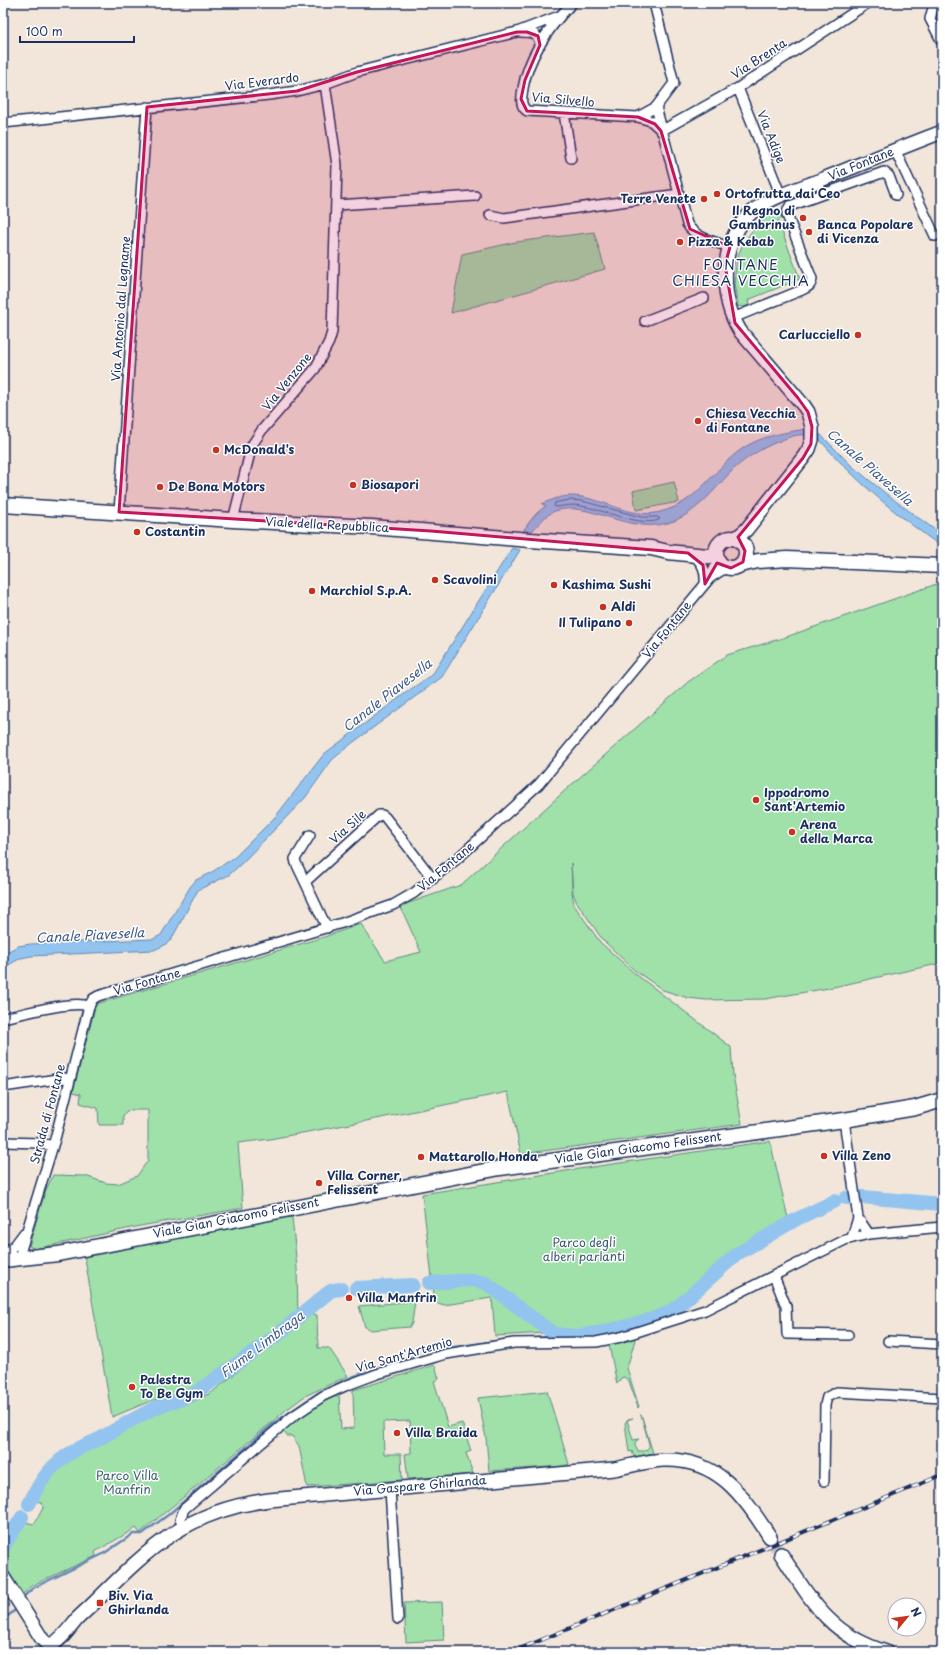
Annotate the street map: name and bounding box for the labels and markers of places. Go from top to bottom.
place label: Ortofrutta dai Ceo [725,184,840,202]
place label: Terre Venete [620,189,696,207]
marker: Ortofrutta dai Ceo [712,189,722,199]
marker: Terre Venete [699,194,709,204]
place label: Il Regno di Gambrinus [729,201,796,233]
marker: Il Regno di Gambrinus [798,213,808,223]
place label: Banca Popolare di Vicenza [817,215,914,247]
marker: Banca Popolare di Vicenza [804,227,814,237]
place label: Pizza & Kebab [688,232,774,250]
marker: Pizza & Kebab [675,237,685,247]
place label: Carlucciello [779,325,850,343]
marker: Carlucciello [853,330,863,340]
place label: Chiesa Vecchia di Fontane [706,404,797,436]
marker: Chiesa Vecchia di Fontane [693,416,703,426]
place label: McDonald's [224,440,294,458]
marker: McDonald's [211,445,221,455]
place label: Biosapori [361,475,419,493]
place label: De Bona Motors [168,477,265,495]
marker: Biosapori [348,480,358,490]
marker: De Bona Motors [155,482,165,492]
place label: Costantin [145,522,205,540]
marker: Costantin [132,527,142,537]
place label: Scavolini [443,570,497,588]
marker: Scavolini [430,575,440,585]
place label: Kashima Sushi [562,575,652,593]
marker: Kashima Sushi [549,580,559,590]
place label: Marchiol S.p.A. [320,581,412,599]
marker: Marchiol S.p.A. [307,586,317,596]
place label: Aldi [611,597,636,615]
marker: Aldi [598,602,608,612]
place label: Il Tulipano [558,613,621,631]
marker: Il Tulipano [624,618,634,628]
place label: Ippodromo Sant'Artemio [764,783,845,815]
marker: Ippodromo Sant'Artemio [751,795,761,805]
place label: Arena della Marca [799,815,874,847]
marker: Arena della Marca [787,827,797,837]
place label: Villa Zeno [832,1146,891,1164]
place label: Mattarollo Honda [429,1147,539,1165]
marker: Villa Zeno [819,1151,829,1161]
marker: Mattarollo Honda [416,1152,426,1162]
place label: Villa Corner, Felissent [327,1166,402,1198]
marker: Villa Corner, Felissent [314,1178,324,1188]
place label: Villa Manfrin [357,1288,437,1306]
marker: Villa Manfrin [344,1293,354,1303]
place label: Palestra To Be Gym [140,1370,203,1402]
marker: Palestra To Be Gym [127,1382,137,1392]
place label: Villa Braida [405,1423,478,1441]
marker: Villa Braida [392,1428,402,1438]
place label: Biv. Via Ghirlanda [108,1586,170,1618]
marker: Biv. Via Ghirlanda [95,1598,105,1608]

